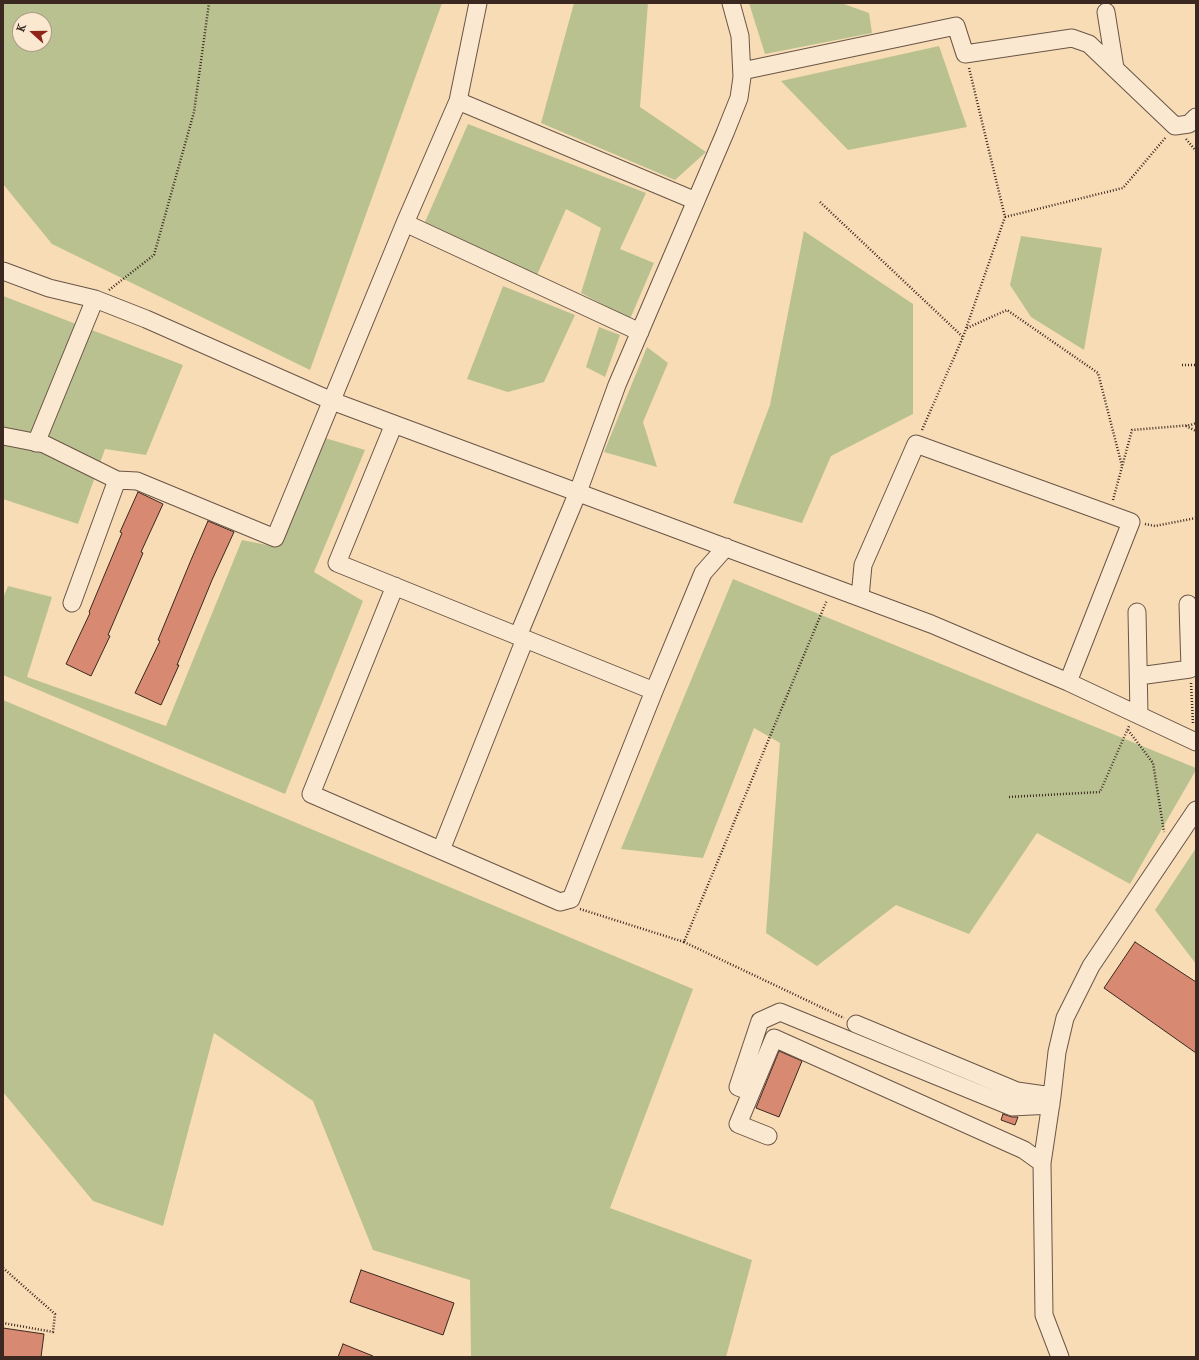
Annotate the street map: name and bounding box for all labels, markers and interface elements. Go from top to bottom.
north arrow [12,12,52,52]
text: K [14,22,29,34]

